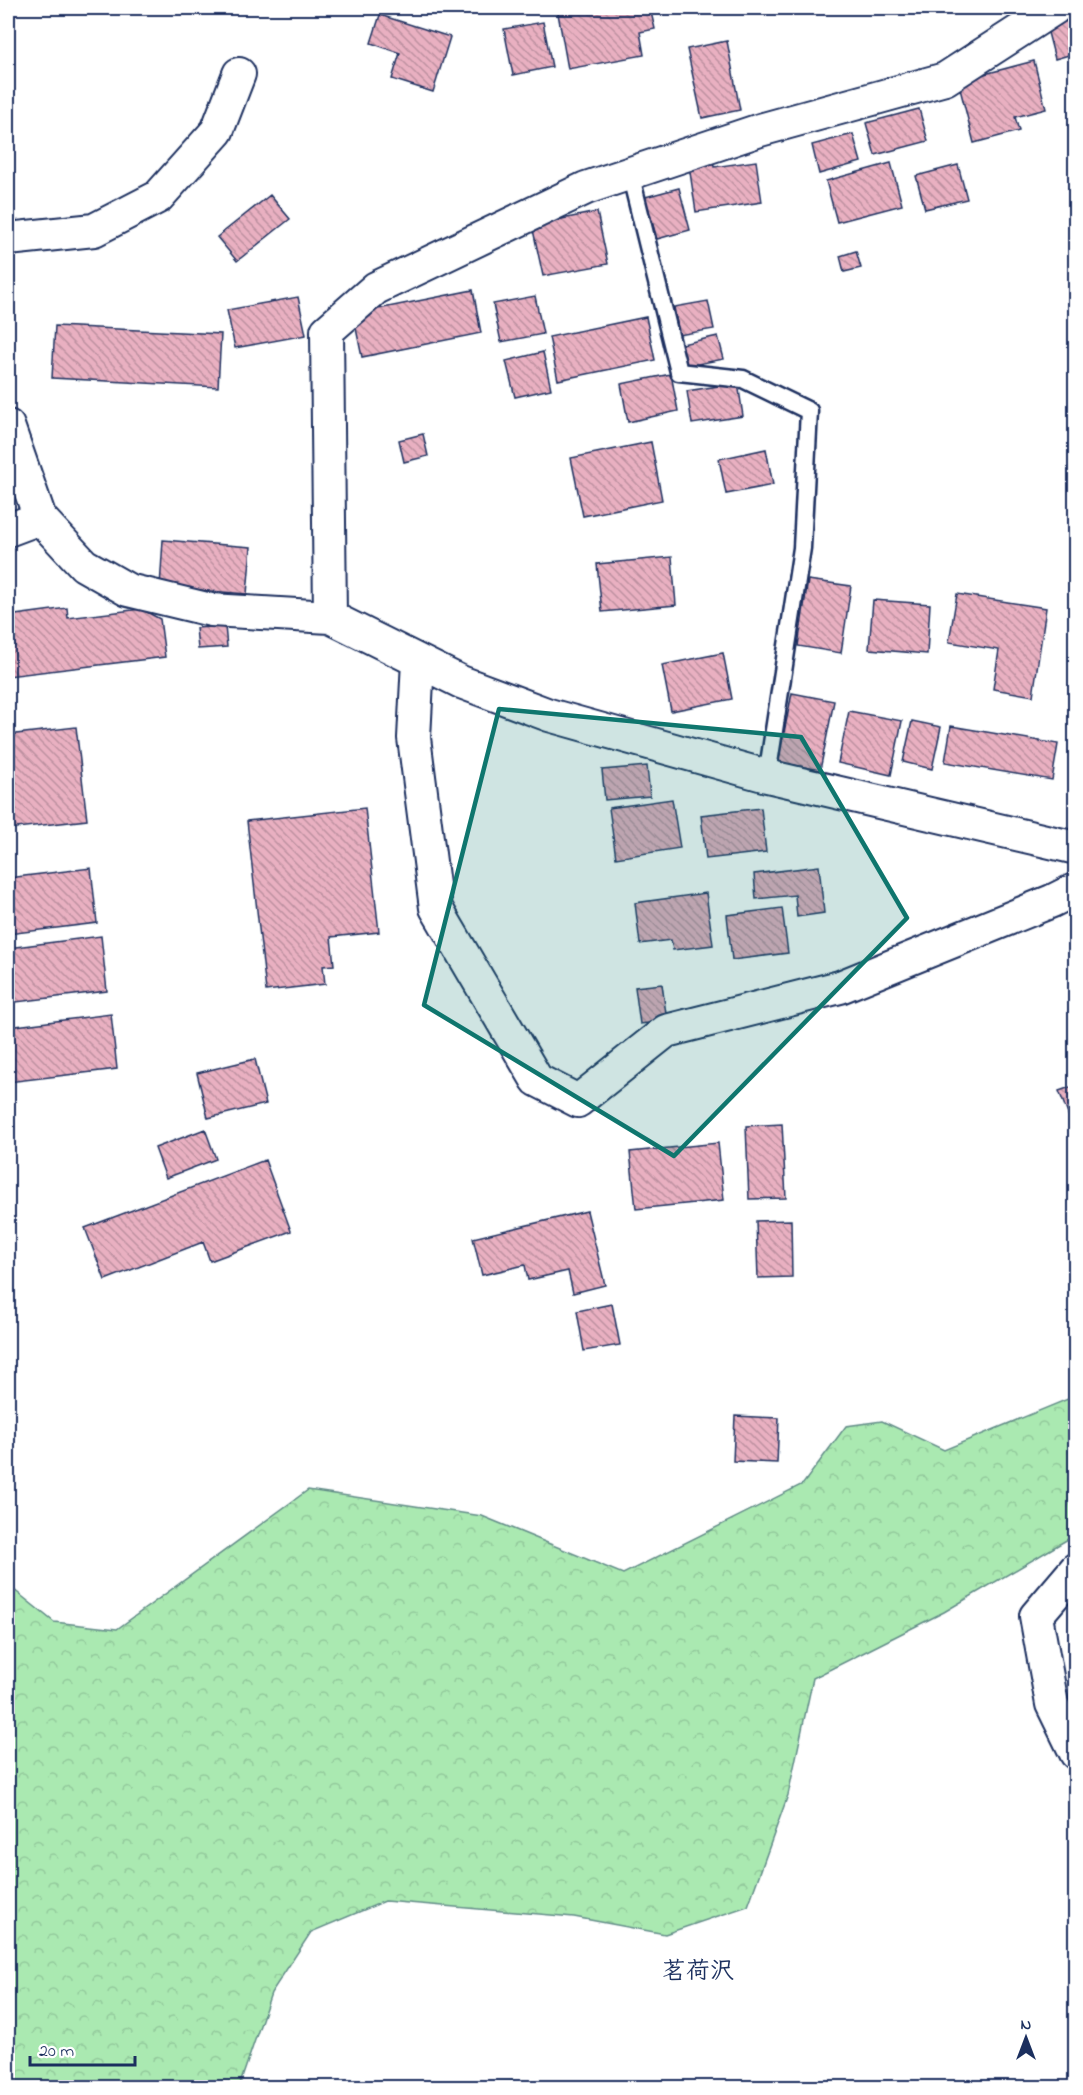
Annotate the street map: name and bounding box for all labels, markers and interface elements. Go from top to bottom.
district label: 茗荷沢 [662,1955,734,1990]
north arrow [996,2008,1056,2068]
text: N [1021,2013,1032,2037]
scale bar [30,2029,135,2067]
text: 20 m [39,2039,74,2065]

